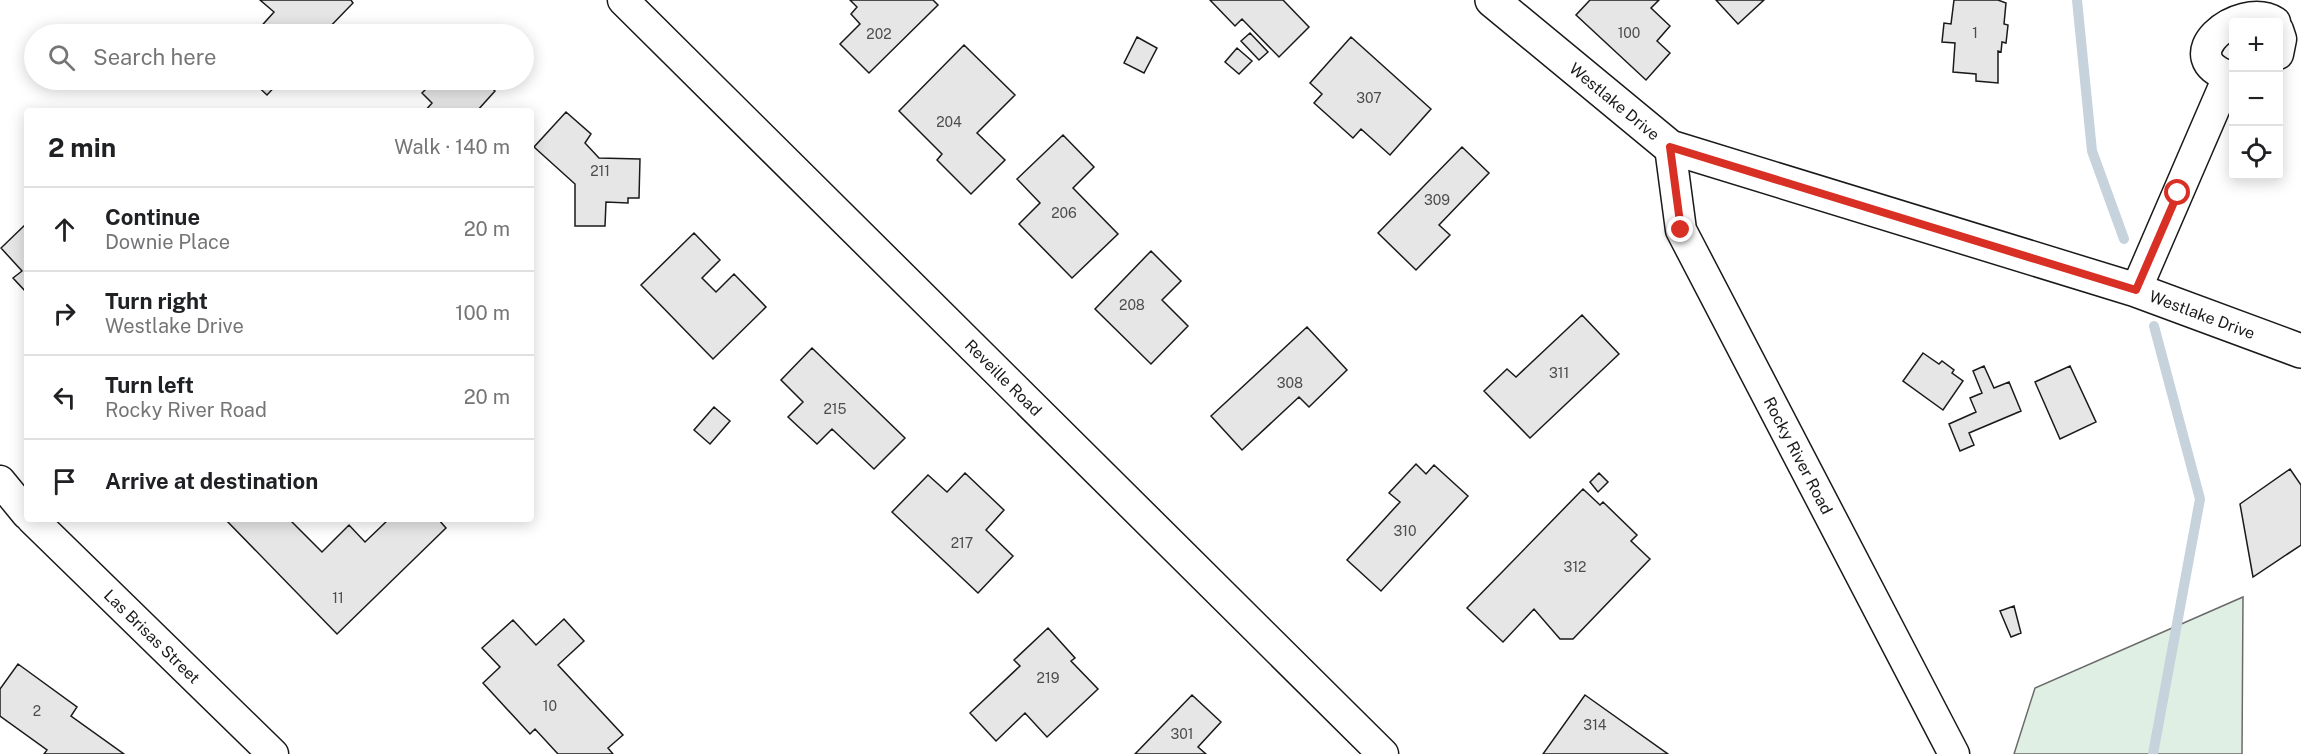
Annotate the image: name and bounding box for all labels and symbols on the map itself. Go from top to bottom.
house number: 100 [1618,25,1640,41]
house number: 1 [1972,25,1978,41]
house number: 202 [866,26,892,42]
street label: Westlake Drive [1565,59,1663,144]
house number: 307 [1356,90,1382,106]
house number: 204 [936,114,962,130]
house number: 211 [590,163,610,179]
route start [2164,179,2190,205]
house number: 309 [1424,192,1450,208]
house number: 206 [1051,205,1077,221]
route end [1667,216,1693,242]
street label: Westlake Drive [2147,287,2258,343]
house number: 208 [1119,297,1145,313]
street label: Reveille Road [961,336,1045,420]
house number: 311 [1549,365,1569,381]
house number: 308 [1277,375,1303,391]
street label: Rocky River Road [1760,394,1836,518]
house number: 215 [823,401,847,417]
house number: 310 [1393,523,1417,539]
house number: 217 [951,535,973,551]
house number: 312 [1564,559,1586,575]
street label: Las Brisas Street [100,586,204,688]
house number: 11 [332,590,344,606]
house number: 219 [1037,670,1060,686]
house number: 10 [543,698,557,714]
house number: 2 [33,703,41,719]
house number: 314 [1583,717,1607,733]
house number: 301 [1171,726,1194,742]

